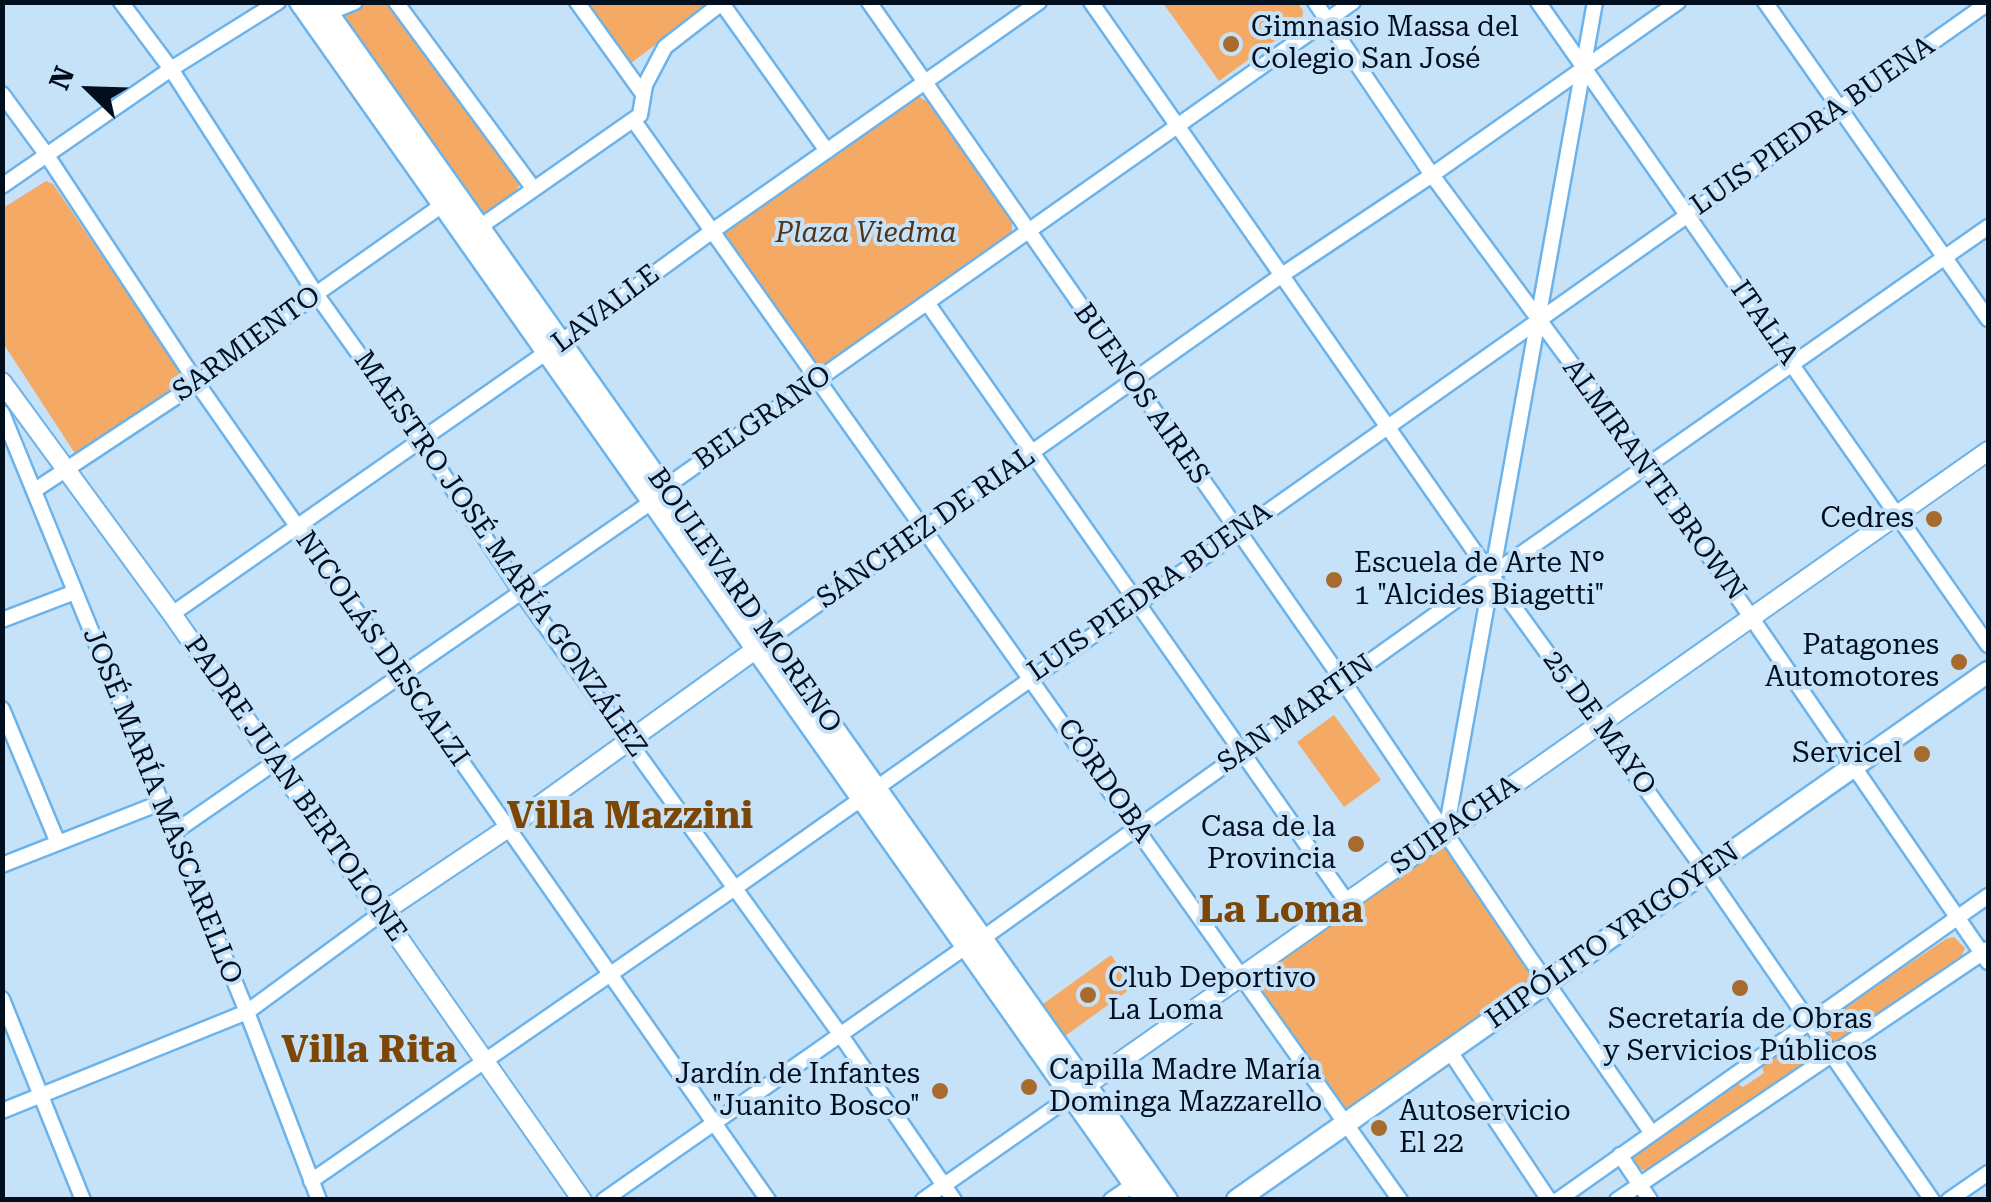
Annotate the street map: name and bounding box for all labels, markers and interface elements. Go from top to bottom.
place label: Gimnasio Massa del Colegio San José [1251,11,1519,77]
street label: LUIS PIEDRA BUENA [1685,29,1941,223]
marker: Gimnasio Massa del Colegio San José [1220,33,1242,55]
north arrow [40,40,140,140]
text: N [43,62,81,94]
park label: Plaza Viedma [775,217,957,251]
street label: LAVALLE [546,258,666,360]
street label: ITALIA [1723,274,1805,372]
street label: SARMIENTO [167,279,327,409]
street label: BUENOS AIRES [1066,297,1216,491]
street label: MAESTRO JOSÉ MARÍA GONZÁLEZ [346,345,654,763]
street label: ALMIRANTE BROWN [1555,353,1753,607]
street label: BELGRANO [688,358,838,478]
street label: SÁNCHEZ DE RIAL [811,440,1041,616]
street label: BOULEVARD MORENO [640,462,848,740]
street label: LUIS PIEDRA BUENA [1022,495,1278,689]
place label: Cedres [1820,502,1914,536]
marker: Cedres [1923,508,1945,530]
street label: NICOLÁS DESCALZI [288,525,476,773]
place label: Escuela de Arte N° 1 "Alcides Biagetti" [1354,547,1605,613]
marker: Escuela de Arte N° 1 "Alcides Biagetti" [1323,569,1345,591]
street label: JOSÉ MARÍA MASCARELLO [75,623,249,989]
place label: Patagones Automotores [1765,629,1939,695]
street label: PADRE JUAN BERTOLONE [177,630,413,948]
street label: 25 DE MAYO [1535,644,1663,802]
street label: SAN MARTÍN [1211,648,1381,780]
marker: Patagones Automotores [1948,651,1970,673]
street label: CÓRDOBA [1050,712,1160,850]
place label: Servicel [1792,737,1902,771]
marker: Servicel [1911,743,1933,765]
street label: SUIPACHA [1384,769,1526,881]
district label: Villa Mazzini [507,794,753,840]
place label: Casa de la Provincia [1201,811,1336,877]
marker: Casa de la Provincia [1345,833,1367,855]
street label: HIPÓLITO YRIGOYEN [1480,836,1746,1036]
district label: La Loma [1199,888,1363,934]
place label: Club Deportivo La Loma [1108,962,1316,1028]
marker: Secretaría de Obras y Servicios Públicos [1729,977,1751,999]
marker: Club Deportivo La Loma [1077,984,1099,1006]
place label: Secretaría de Obras y Servicios Públicos [1603,1003,1877,1069]
district label: Villa Rita [281,1028,457,1074]
place label: Capilla Madre María Dominga Mazzarello [1049,1054,1322,1120]
place label: Jardín de Infantes "Juanito Bosco" [675,1058,920,1124]
marker: Capilla Madre María Dominga Mazzarello [1018,1076,1040,1098]
marker: Jardín de Infantes "Juanito Bosco" [929,1080,951,1102]
place label: Autoservicio El 22 [1399,1095,1571,1161]
marker: Autoservicio El 22 [1368,1117,1390,1139]

